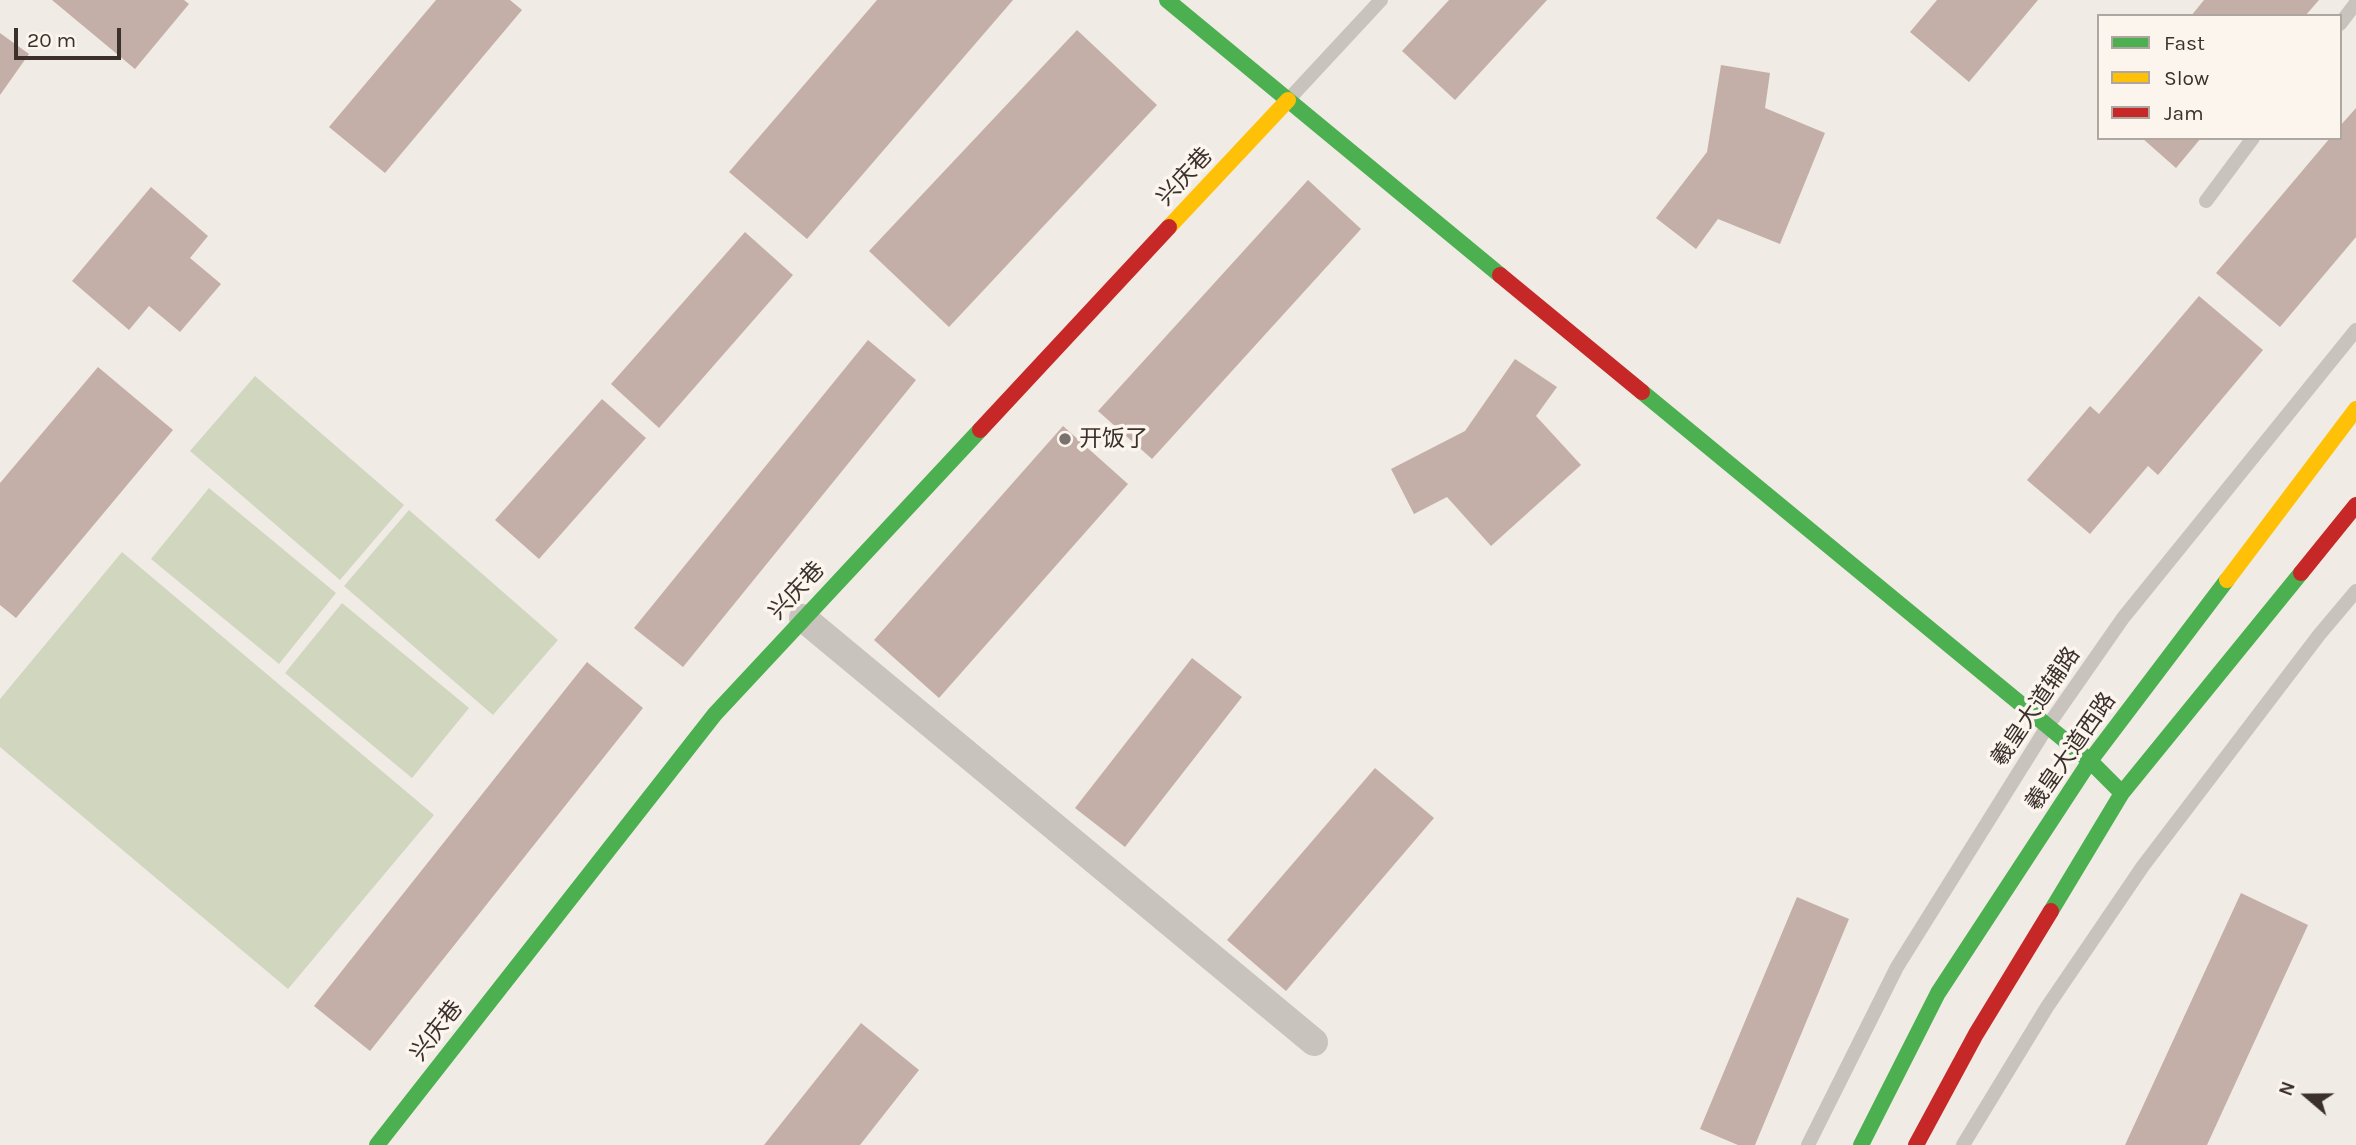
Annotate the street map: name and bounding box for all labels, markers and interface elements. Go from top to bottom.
scale bar [18,14,124,58]
legend [2097,14,2342,140]
text: 20 m [27,28,76,52]
text: Fast [2164,31,2205,55]
text: Slow [2164,66,2209,90]
text: Jam [2164,101,2204,125]
street label: 兴庆巷 [1151,142,1219,212]
place label: 开饭了 [1079,425,1148,453]
marker: 开饭了 [1057,431,1073,447]
street label: 兴庆巷 [763,556,831,626]
street label: 羲皇大道辅路 [1986,642,2086,772]
street label: 羲皇大道西路 [2020,688,2122,816]
street label: 兴庆巷 [405,995,469,1067]
north arrow [2272,1061,2342,1131]
text: N [2275,1079,2300,1099]

